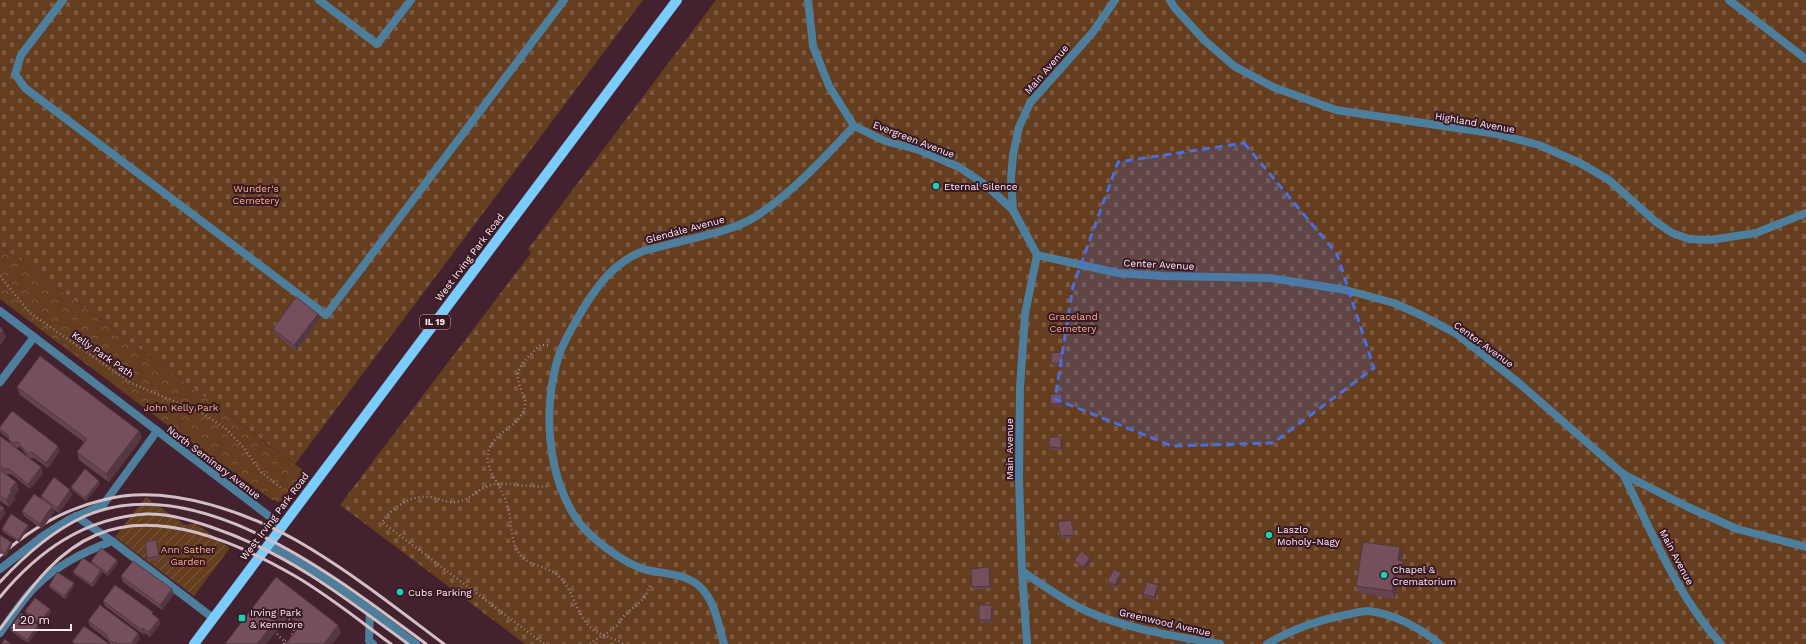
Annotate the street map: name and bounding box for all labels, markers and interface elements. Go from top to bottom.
street label: Main Avenue [1022,42,1071,96]
street label: Highland Avenue [1434,110,1516,135]
street label: Evergreen Avenue [872,119,956,160]
marker: Eternal Silence [931,181,941,191]
place label: Eternal Silence [944,181,1018,192]
park label: Wunder's Cemetery [233,183,280,206]
street label: West Irving Park Road [433,211,506,303]
street label: Glendale Avenue [644,214,726,245]
street label: Center Avenue [1123,257,1195,272]
park label: Graceland Cemetery [1048,311,1098,334]
road number: IL 19 [420,315,450,329]
street label: Center Avenue [1452,319,1516,370]
street label: Kelly Park Path [70,329,136,380]
park label: John Kelly Park [144,402,219,413]
street label: Main Avenue [1004,418,1015,480]
street label: North Seminary Avenue [165,424,263,501]
street label: West Irving Park Road [238,470,311,562]
place label: Laszlo Moholy-Nagy [1277,524,1341,547]
street label: Main Avenue [1657,528,1696,587]
marker: Laszlo Moholy-Nagy [1264,530,1274,540]
park label: Ann Sather Garden [161,544,215,567]
place label: Chapel & Crematorium [1392,564,1456,587]
marker: Chapel & Crematorium [1379,570,1389,580]
marker: Cubs Parking [395,587,405,597]
place label: Cubs Parking [408,587,472,598]
scale bar [14,606,71,632]
place label: Irving Park & Kenmore [250,607,303,630]
street label: Greenwood Avenue [1118,607,1212,638]
text: 20 m [20,613,50,627]
marker: Irving Park & Kenmore [237,613,247,623]

